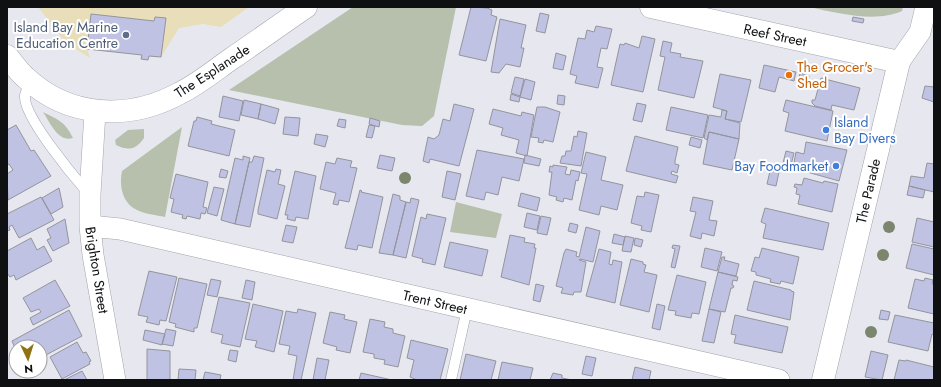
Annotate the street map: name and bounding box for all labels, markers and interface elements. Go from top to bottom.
place label: Island Bay Marine Education Centre [14,17,118,53]
street label: Reef Street [742,19,809,52]
marker: Island Bay Marine Education Centre [121,30,131,40]
street label: The Esplanade [171,39,253,103]
place label: The Grocer's Shed [797,57,873,93]
marker: The Grocer's Shed [784,70,794,80]
place label: Island Bay Divers [834,112,896,148]
marker: Island Bay Divers [821,125,831,135]
place label: Bay Foodmarket [734,156,829,176]
street label: The Parade [851,157,885,225]
marker: Bay Foodmarket [831,161,841,171]
street label: Brighton Street [80,225,114,315]
street label: Trent Street [401,285,470,319]
north arrow [8,339,48,379]
text: N [24,361,34,377]

